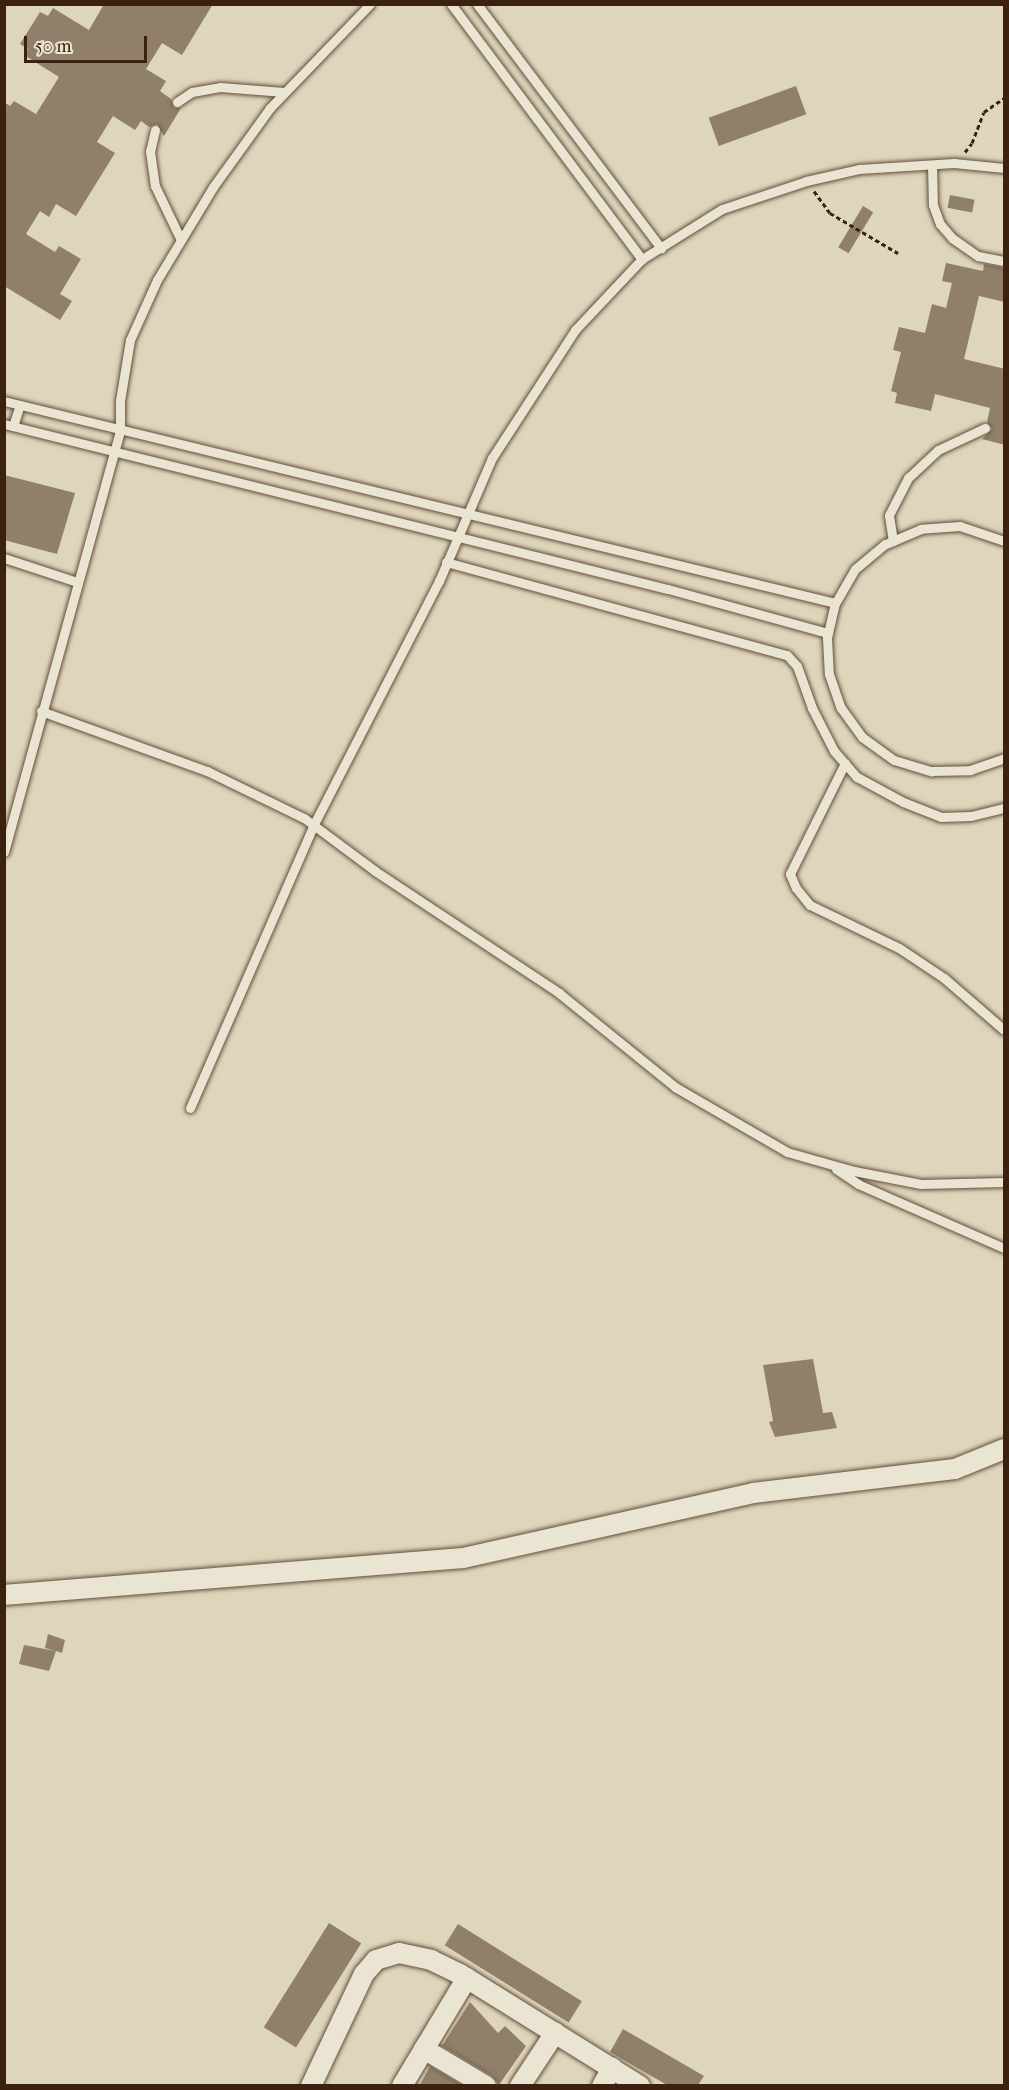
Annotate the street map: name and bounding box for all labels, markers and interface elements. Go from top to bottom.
scale bar [27,24,150,62]
text: 50 m [35,36,71,57]

